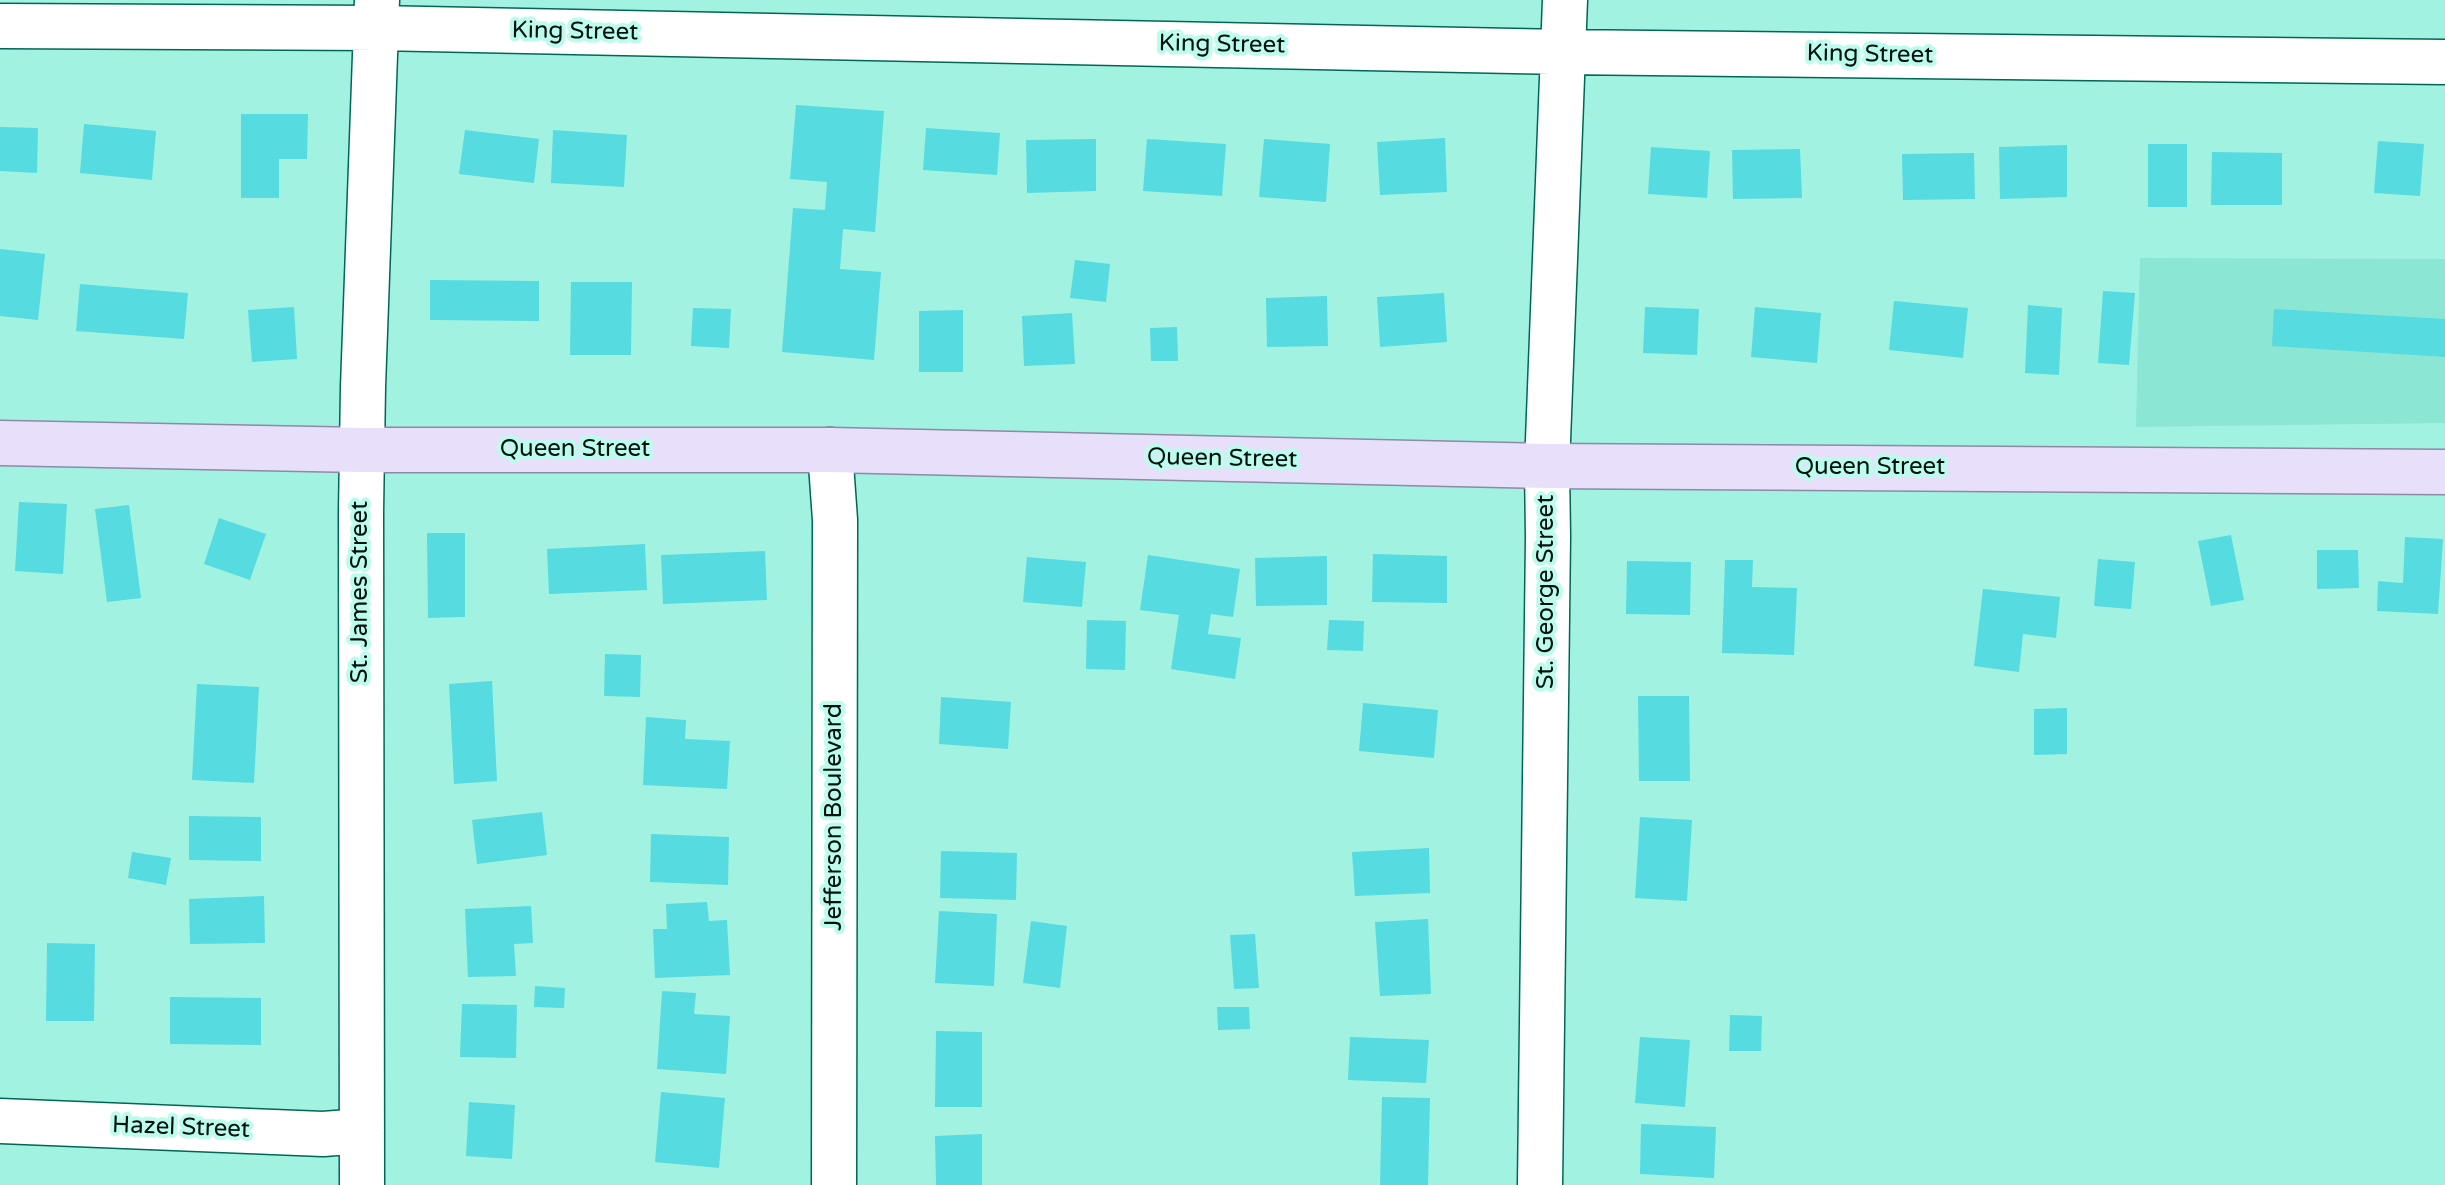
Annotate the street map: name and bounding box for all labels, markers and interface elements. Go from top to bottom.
street label: King Street [511,16,639,48]
street label: King Street [1158,29,1286,61]
street label: King Street [1806,39,1934,71]
street label: Queen Street [500,436,650,464]
street label: Queen Street [1146,443,1298,475]
street label: Queen Street [1795,454,1945,482]
street label: St. George Street [1533,495,1561,689]
street label: St. James Street [347,501,375,683]
street label: Jefferson Boulevard [821,703,849,931]
street label: Hazel Street [112,1111,250,1145]

